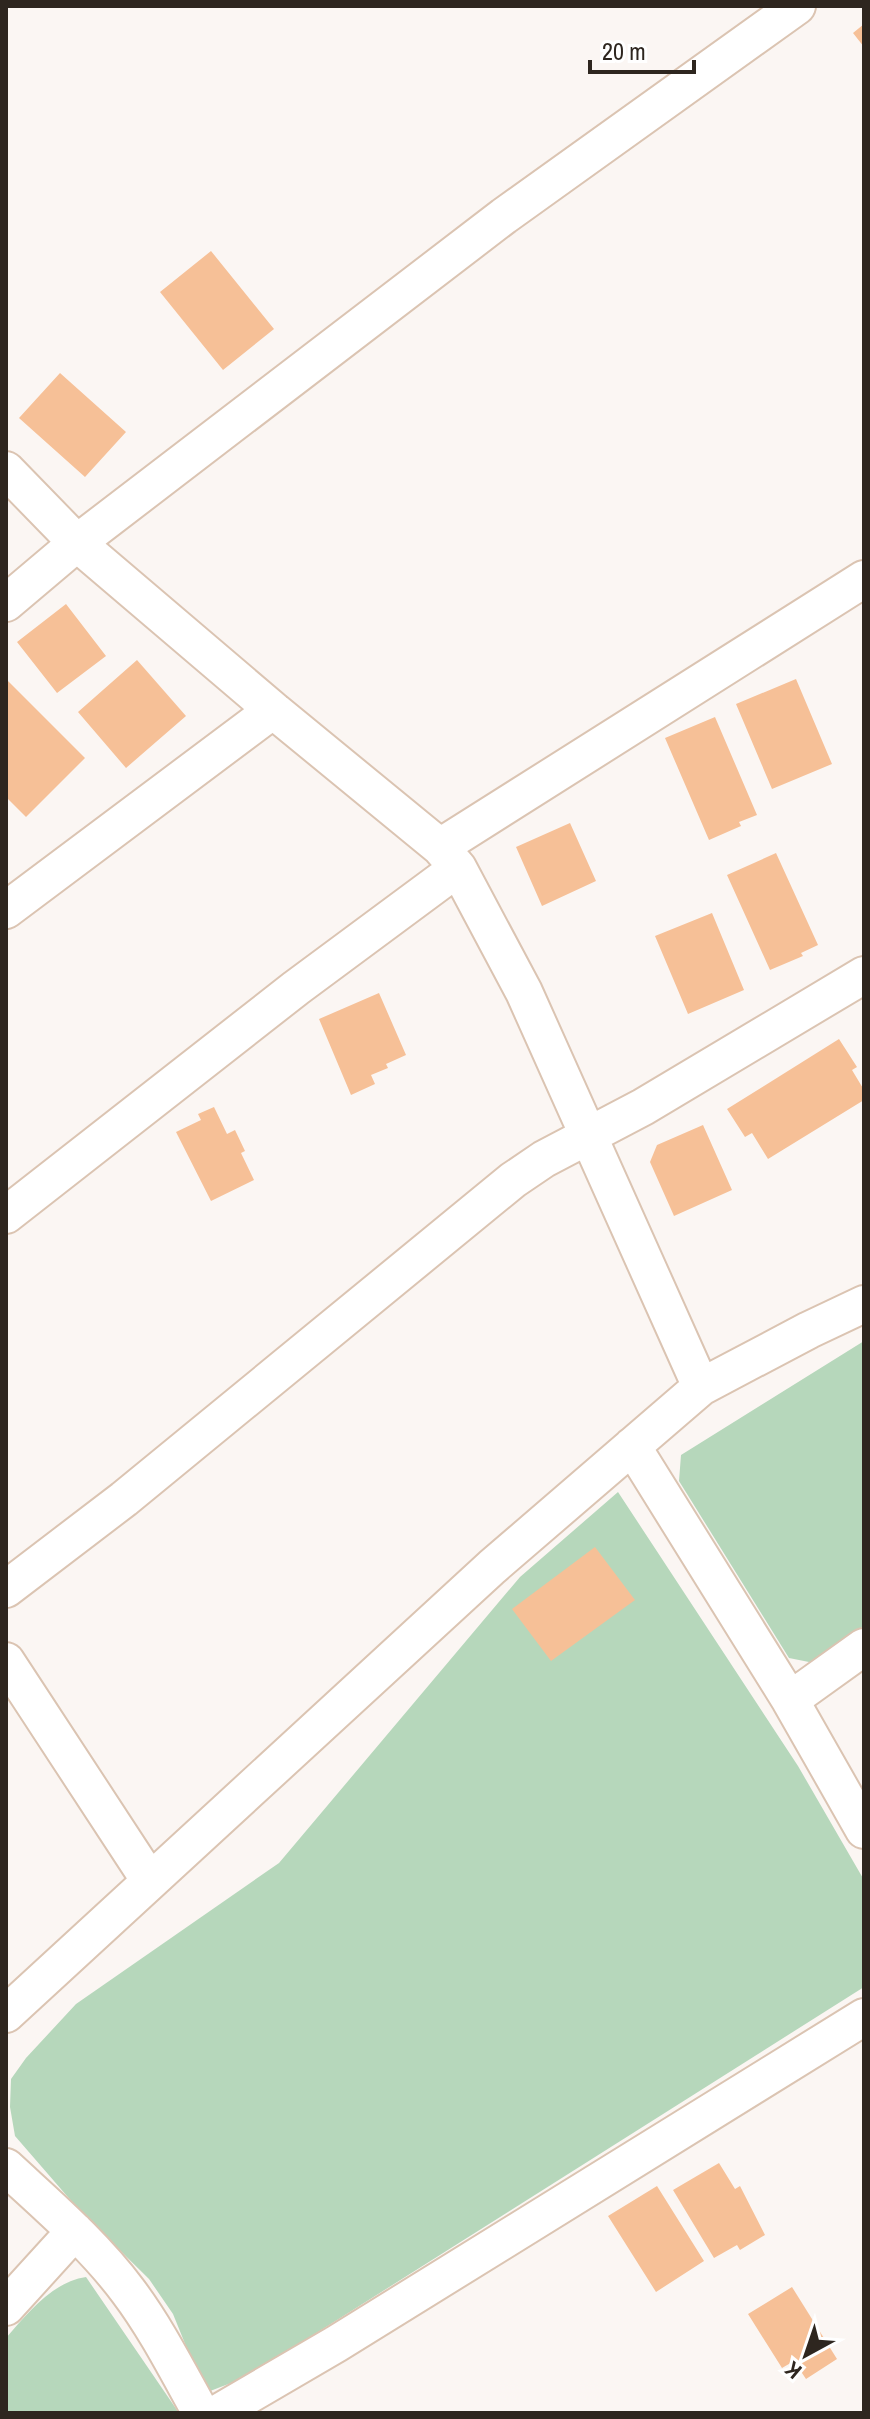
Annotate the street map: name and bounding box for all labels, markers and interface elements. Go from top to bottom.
scale bar [590,24,694,74]
text: 20 m [602,35,646,67]
north arrow [766,2315,846,2395]
text: K [779,2355,808,2386]

